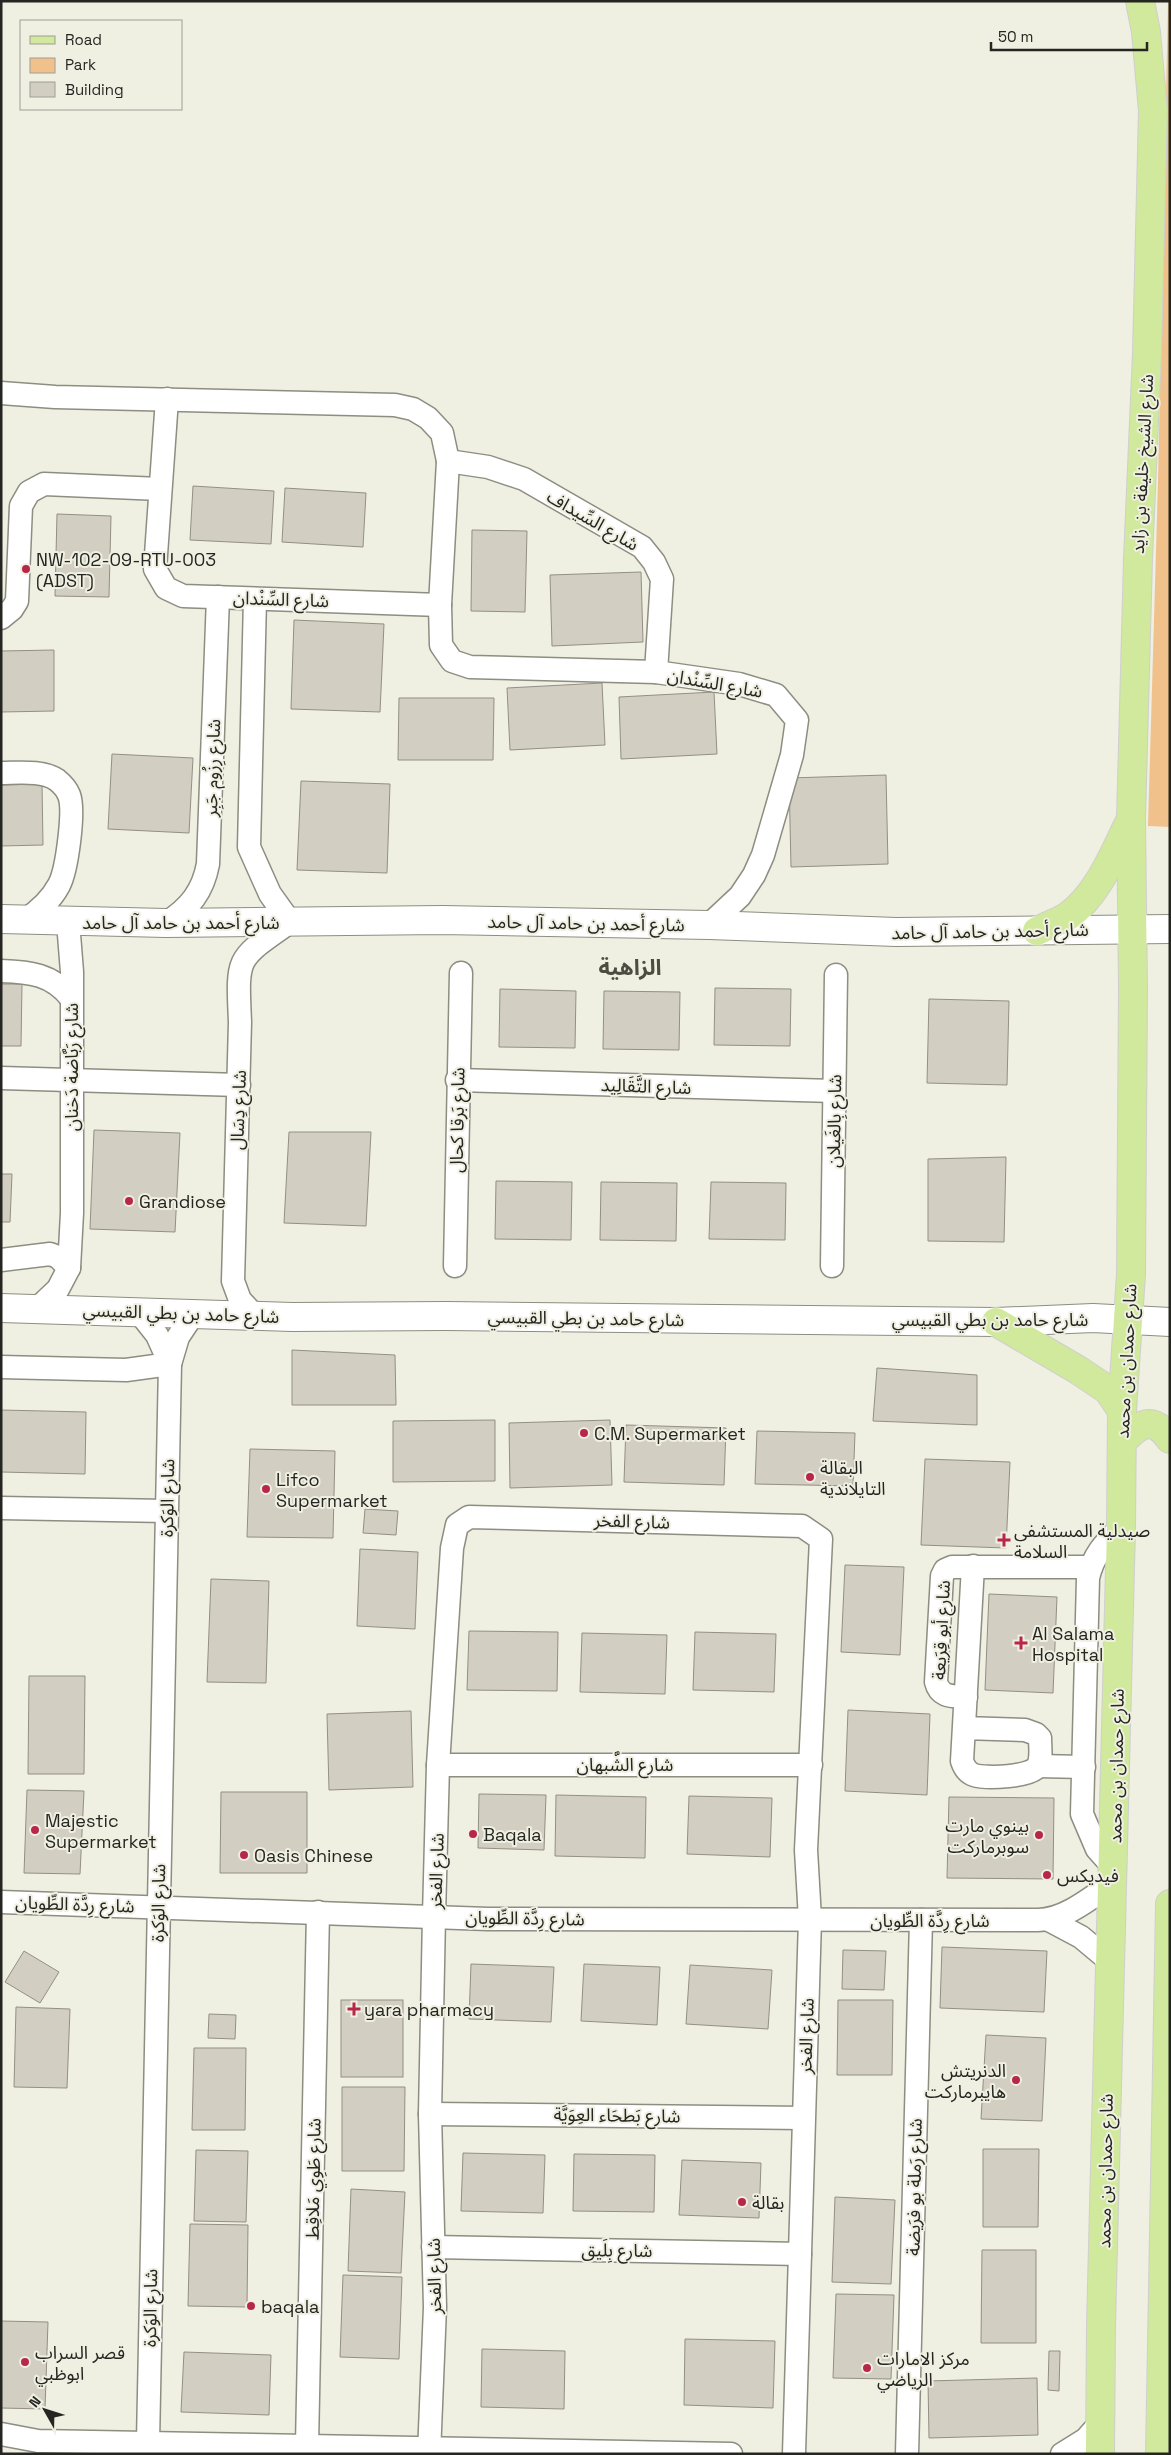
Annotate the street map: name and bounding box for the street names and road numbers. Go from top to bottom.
street label: شارع الشيخ خليفة بن زايد [1126,374,1161,555]
street label: شارع السِّيداف [541,484,643,558]
street label: شارع السِّنْدان [232,586,330,615]
street label: شارع السِّنْدان [665,663,764,706]
street label: شارع رِزُوم جَبِر [199,719,228,819]
street label: شارع أحمد بن حامد آل حامد [487,910,685,939]
street label: شارع أحمد بن حامد آل حامد [82,911,280,937]
street label: شارع أحمد بن حامد آل حامد [891,918,1089,947]
street label: شارع رَبَّاضة دَخنان [60,1003,86,1131]
street label: شارع بَرقا كحال [445,1067,472,1173]
street label: شارع دِسَال [225,1070,254,1151]
street label: شارع التَّقَالِيد [600,1073,692,1102]
street label: شارع بِالغَيلان [822,1074,849,1168]
street label: شارع حمدان بن محمد [1110,1283,1145,1439]
street label: شارع حامد بن بطي القبيسي [82,1298,280,1331]
street label: شارع حامد بن بطي القبيسي [487,1305,684,1334]
street label: شارع حامد بن بطي القبيسي [892,1308,1088,1334]
street label: شارع الوَكرة [155,1459,182,1537]
street label: شارع الفخر [592,1508,670,1537]
street label: شارع أبو قِرَيعة [927,1579,958,1681]
street label: شارع حمدان بن محمد [1103,1688,1132,1844]
street label: شارع الشَّبهان [577,1750,673,1779]
street label: شارع الفخر [423,1833,452,1911]
street label: شارع الوَكرة [146,1864,173,1942]
street label: شارع رِدَّة الطِّويان [15,1890,135,1921]
street label: شارع رِدَّة الطِّويان [465,1905,585,1934]
street label: شارع رِدَّة الطِّويان [870,1909,990,1935]
street label: شارع الفخر [793,1998,822,2076]
street label: شارع حمدان بن محمد [1092,2093,1121,2249]
street label: شارع بَطحَاء العِوَيَّة [553,2102,681,2131]
street label: شارع طَوِي مَلاقِط [300,2118,329,2240]
street label: شارع رَملة بو فرَيضة [901,2118,930,2256]
street label: شارع بِلَيق [581,2237,653,2265]
street label: شارع الفخر [422,2238,449,2315]
street label: شارع الوَكرة [138,2269,165,2347]

